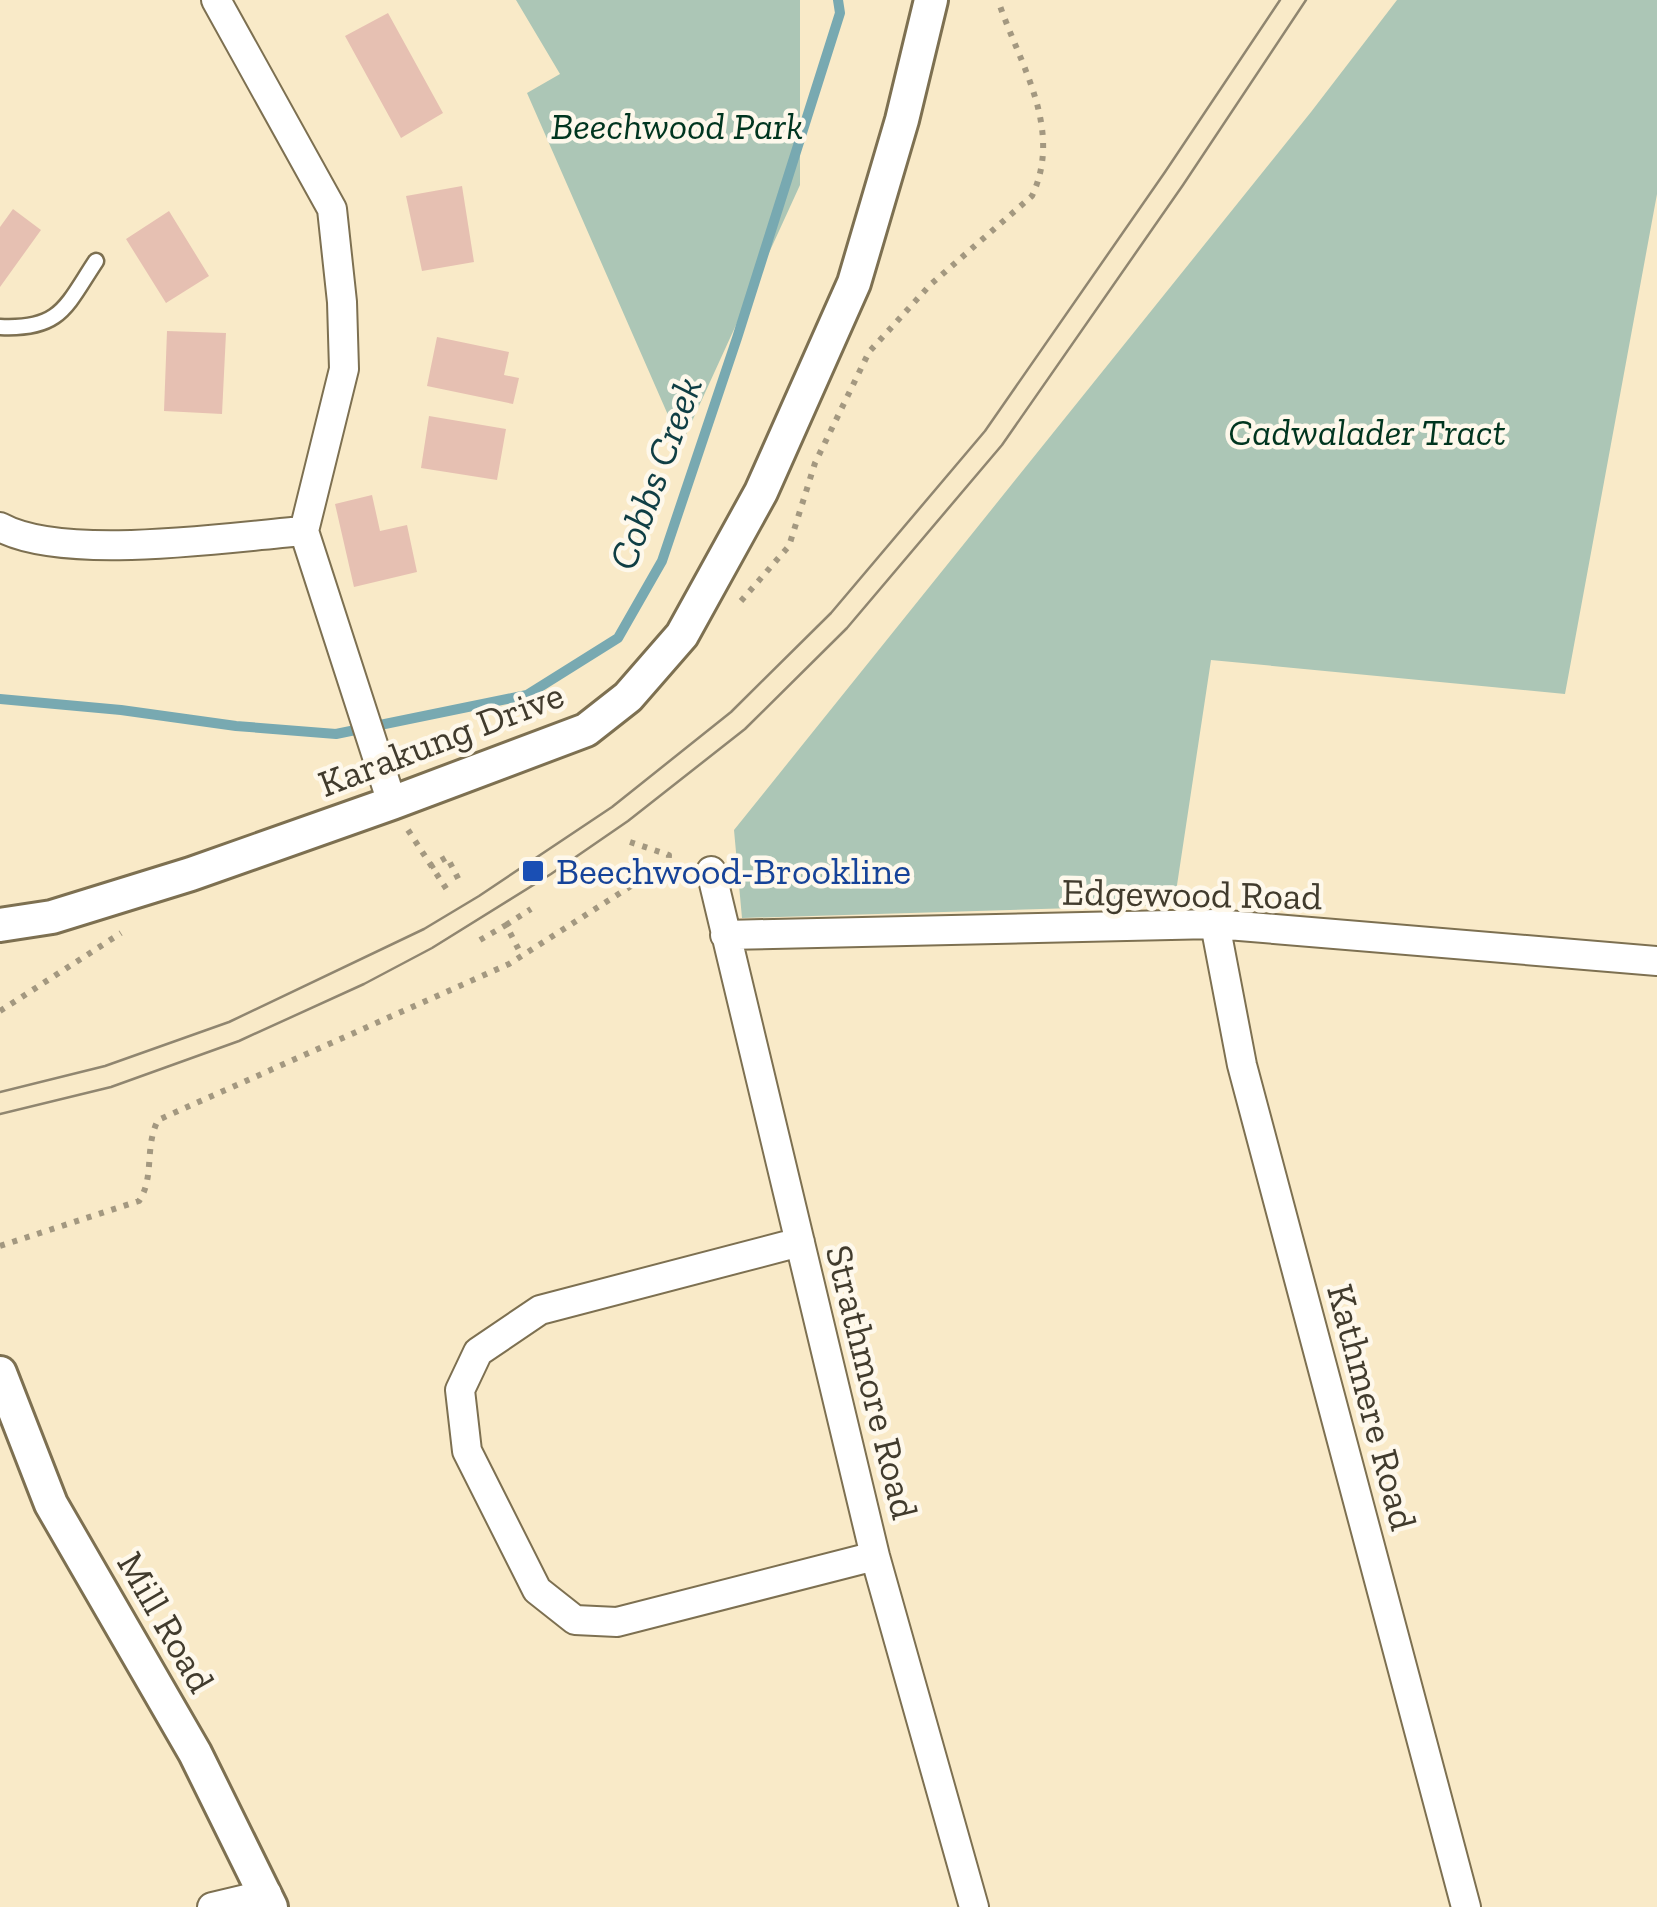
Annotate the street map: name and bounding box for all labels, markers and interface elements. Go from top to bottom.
park label: Beechwood Park [551,103,803,149]
water label: Cobbs Creek [598,370,712,576]
park label: Cadwalader Tract [1228,409,1506,455]
street label: Karakung Drive [312,671,570,807]
place label: Beechwood-Brookline [556,848,911,894]
marker: Beechwood-Brookline [520,858,546,884]
street label: Edgewood Road [1061,869,1323,919]
street label: Strathmore Road [816,1240,928,1524]
street label: Kathmere Road [1317,1279,1427,1535]
street label: Mill Road [107,1544,225,1701]

